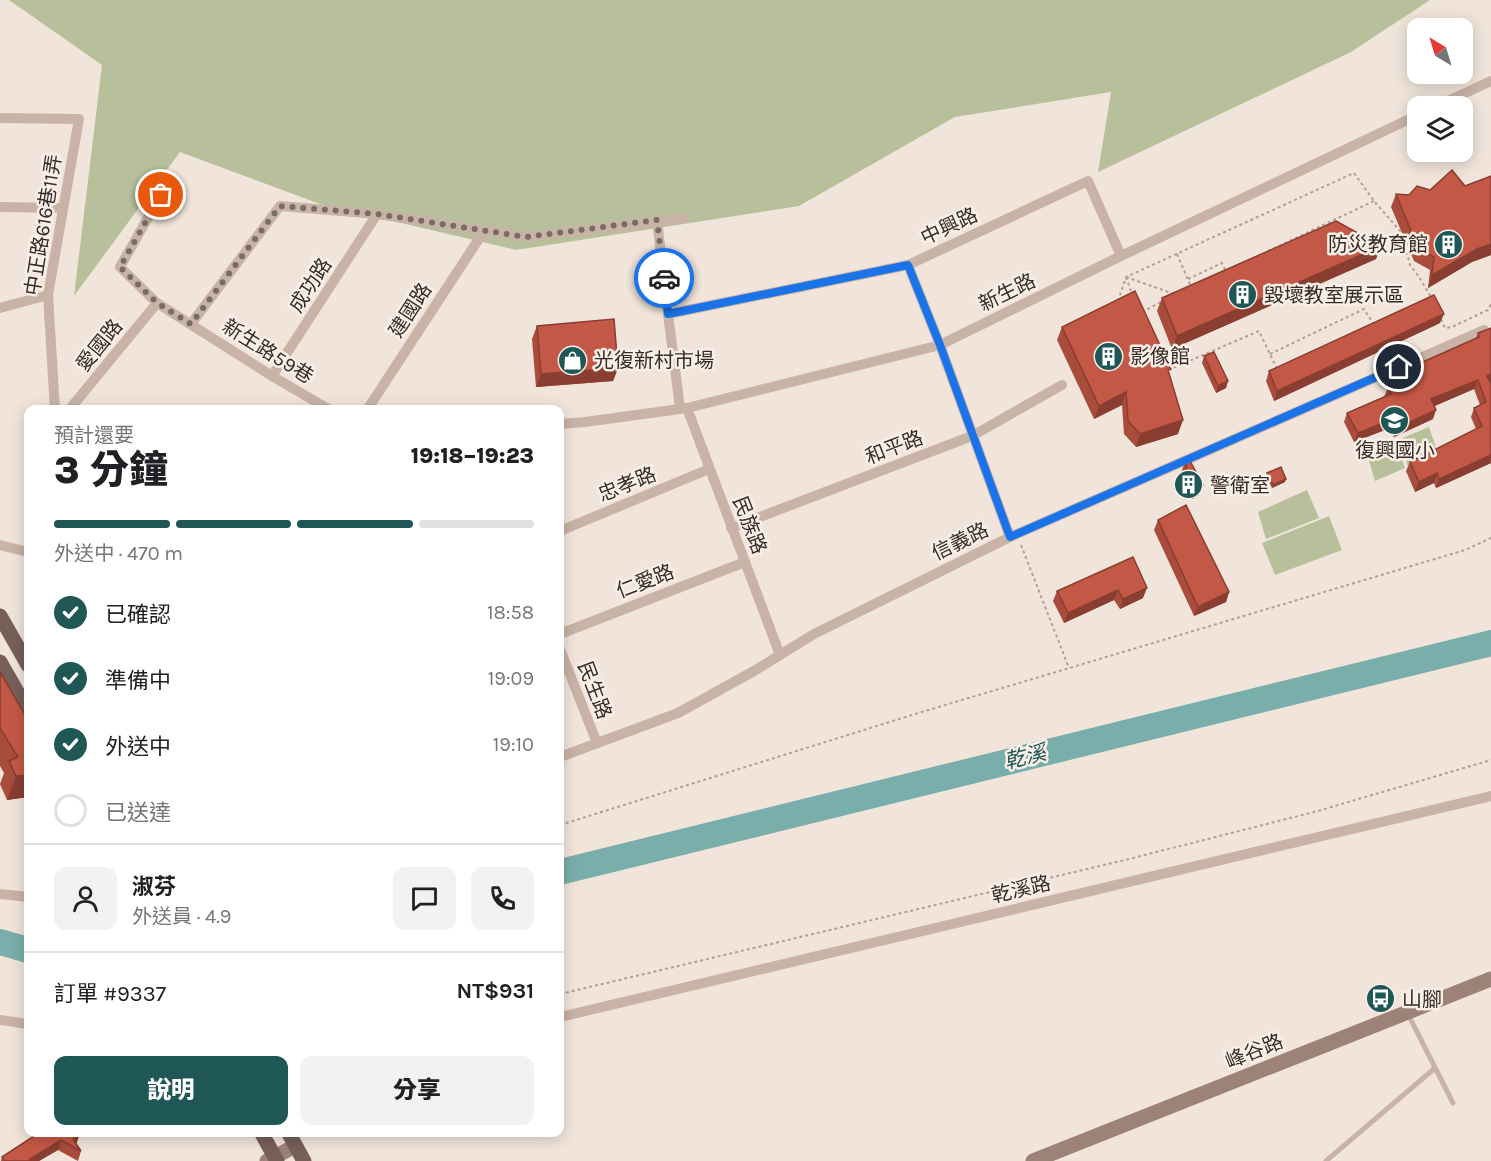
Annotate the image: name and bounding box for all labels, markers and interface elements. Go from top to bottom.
north arrow [1407,18,1473,84]
map controls [1407,18,1473,162]
button: layers [1407,96,1473,162]
street label: 中正路616巷11弄 [21,153,66,297]
pin [135,169,186,220]
icon: bag [144,178,177,211]
street label: 中興路 [917,203,981,250]
building icon: 防災教育館 [1433,228,1465,260]
place label: 防災教育館 [1328,233,1428,256]
courier [634,248,694,308]
street label: 成功路 [284,254,336,317]
icon: car [648,262,681,295]
street label: 新生路 [975,269,1039,316]
street label: 建國路 [384,279,436,342]
building icon: 毀壞教室展示區 [1227,279,1259,311]
place label: 毀壞教室展示區 [1264,284,1404,307]
street label: 新生路59巷 [218,314,317,388]
street label: 愛國路 [72,315,127,376]
building icon: 影像館 [1093,340,1125,372]
pin [1373,341,1424,392]
shop icon: 光復新村市場 [557,344,589,376]
place label: 影像館 [1130,345,1190,368]
place label: 光復新村市場 [594,349,714,372]
icon: home [1382,350,1415,383]
school or university icon: 復興國小 [1379,404,1411,436]
text: 預計還要 [54,424,134,447]
street label: 和平路 [862,426,926,469]
place label: 復興國小 [1355,439,1435,462]
text: 19:18–19:23 [411,443,534,469]
text: 3 分鐘 [54,447,168,493]
street label: 忠孝路 [595,463,659,506]
building icon: 警衛室 [1173,469,1205,501]
place label: 警衛室 [1210,474,1270,497]
street label: 民族路 [728,493,771,557]
street label: 信義路 [928,518,992,565]
text: 外送中 · 470 m [54,542,183,565]
street label: 仁愛路 [613,560,677,603]
icon: check [54,596,87,629]
text: 18:58 [487,601,534,624]
text: 已確認 [105,602,171,628]
street label: 民生路 [573,658,616,722]
icon: check [54,662,87,695]
text: 19:09 [488,667,534,690]
text: 準備中 [105,668,171,694]
icon: check [54,728,87,761]
text: 19:10 [493,733,534,756]
text: 外送中 [105,734,171,760]
water label: 乾溪 [1002,740,1051,774]
text: 已送達 [105,800,171,826]
button: person [54,867,117,930]
button: chat [393,867,456,930]
button: phone [471,867,534,930]
street label: 乾溪路 [989,872,1053,907]
text: 淑芬 [132,874,176,900]
text: 外送員 · 4.9 [132,905,231,928]
text: NT$931 [456,978,534,1004]
text: 訂單 #9337 [54,981,166,1007]
bus stop icon: 山腳 [1365,983,1397,1015]
place label: 山腳 [1402,988,1442,1011]
street label: 峰谷路 [1222,1030,1286,1073]
button: 說明 [54,1056,288,1125]
button: 分享 [300,1056,534,1125]

